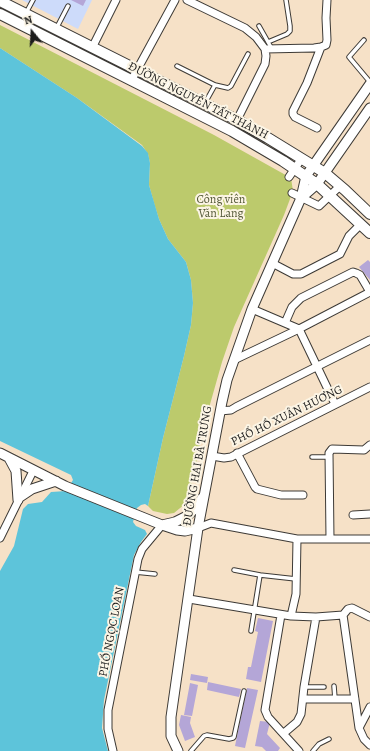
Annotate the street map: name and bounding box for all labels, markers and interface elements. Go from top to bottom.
north arrow [12,12,52,52]
text: N [22,12,34,28]
street label: ĐƯỜNG NGUYỄN TẤT THÀNH [125,59,271,143]
park label: Công viên Văn Lang [197,193,245,221]
street label: PHỐ HỒ XUÂN HƯƠNG [229,383,345,449]
street label: ĐƯỜNG HAI BÀ TRƯNG [180,405,216,527]
street label: PHỐ NGỌC LOAN [96,586,128,678]

